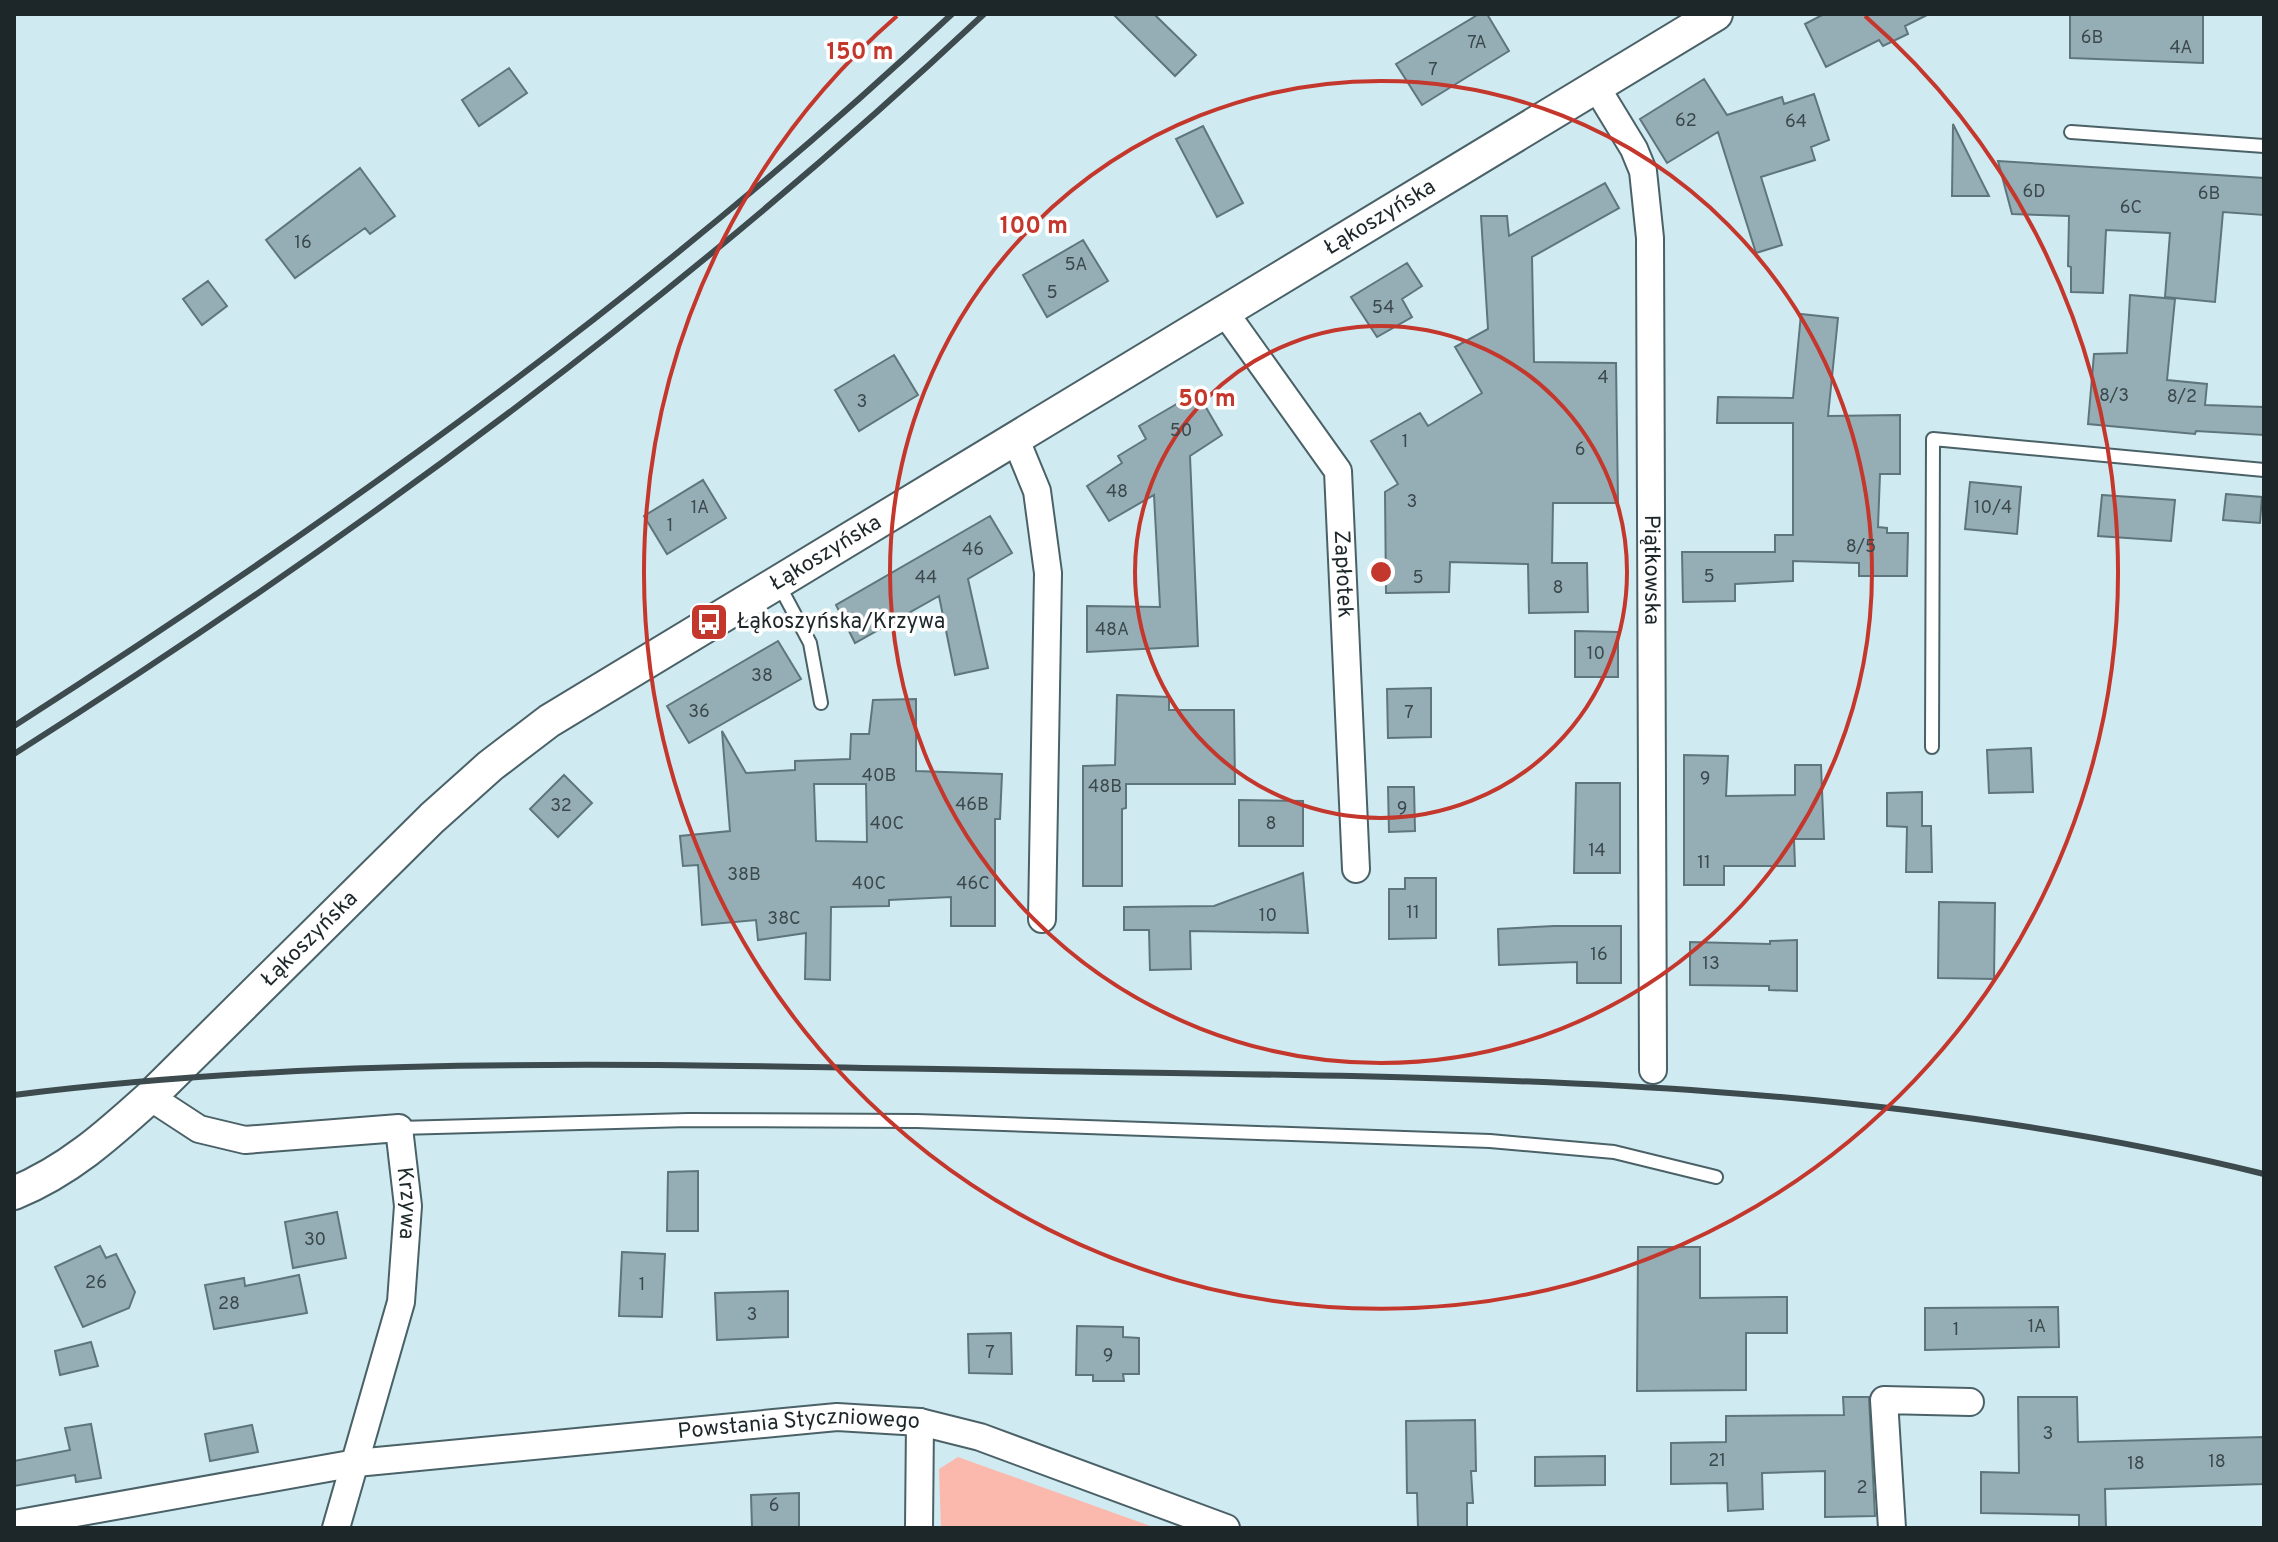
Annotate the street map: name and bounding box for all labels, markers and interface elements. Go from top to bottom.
house number: 6B [2081,27,2103,50]
house number: 7A [1467,32,1487,55]
house number: 4A [2169,37,2193,60]
text: 150 m [826,38,894,68]
house number: 7 [1428,59,1438,82]
house number: 62 [1675,110,1697,133]
house number: 64 [1785,111,1807,134]
street label: Łąkoszyńska [1320,173,1441,261]
house number: 6D [2022,181,2046,204]
house number: 6B [2198,183,2220,206]
house number: 6C [2120,197,2142,220]
text: 100 m [1000,212,1068,242]
house number: 16 [294,232,312,255]
house number: 5A [1064,254,1088,277]
house number: 5 [1046,282,1058,305]
house number: 54 [1372,297,1394,320]
house number: 4 [1597,367,1609,390]
text: 50 m [1178,385,1236,415]
house number: 8/3 [2099,385,2129,408]
house number: 8/2 [2167,386,2197,409]
house number: 3 [857,391,867,414]
house number: 50 [1170,420,1192,443]
house number: 1 [1402,431,1408,454]
house number: 6 [1575,439,1585,462]
house number: 48 [1106,481,1128,504]
house number: 3 [1407,491,1417,514]
house number: 1A [691,497,709,520]
house number: 10/4 [1974,497,2012,520]
street label: Łąkoszyńska [765,509,886,597]
house number: 1 [667,515,673,538]
street label: Piątkowska [1637,515,1665,625]
street label: Zapłotek [1327,529,1358,619]
house number: 8/5 [1846,536,1876,559]
house number: 46 [962,539,984,562]
centre of rings [1367,558,1395,586]
house number: 5 [1703,566,1715,589]
house number: 44 [915,567,937,590]
house number: 5 [1412,567,1424,590]
house number: 8 [1553,577,1564,600]
bus stop icon: Łąkoszyńska/Krzywa [688,601,730,643]
place label: Łąkoszyńska/Krzywa [737,609,945,636]
house number: 48A [1095,619,1129,642]
house number: 10 [1587,643,1605,666]
house number: 38 [751,665,773,688]
house number: 36 [688,701,710,724]
house number: 7 [1404,702,1414,725]
house number: 40B [862,765,896,788]
house number: 9 [1700,768,1710,791]
house number: 48B [1088,776,1122,799]
house number: 46B [955,794,989,817]
house number: 32 [550,795,572,818]
house number: 9 [1397,798,1407,821]
house number: 40C [870,813,904,836]
house number: 8 [1266,813,1277,836]
house number: 14 [1588,840,1606,863]
house number: 11 [1697,852,1711,875]
house number: 38B [727,864,761,887]
house number: 40C [852,873,886,896]
house number: 46C [956,873,990,896]
street label: Łąkoszyńska [256,885,364,993]
house number: 11 [1406,902,1420,925]
house number: 10 [1259,905,1277,928]
house number: 38C [767,908,801,931]
house number: 16 [1590,944,1608,967]
house number: 13 [1702,953,1720,976]
street label: Krzywa [390,1166,422,1240]
house number: 30 [304,1229,326,1252]
house number: 26 [85,1272,107,1295]
house number: 1 [639,1274,645,1297]
house number: 28 [218,1293,240,1316]
house number: 3 [747,1304,757,1327]
house number: 1A [2028,1316,2046,1339]
house number: 1 [1953,1319,1959,1342]
house number: 7 [985,1342,995,1365]
house number: 9 [1103,1345,1113,1368]
street label: Powstania Styczniowego [676,1404,921,1446]
house number: 3 [2043,1423,2053,1446]
house number: 21 [1708,1450,1726,1473]
house number: 18 [2208,1451,2226,1474]
house number: 18 [2127,1453,2145,1476]
house number: 2 [1856,1477,1868,1500]
house number: 6 [769,1495,779,1518]

